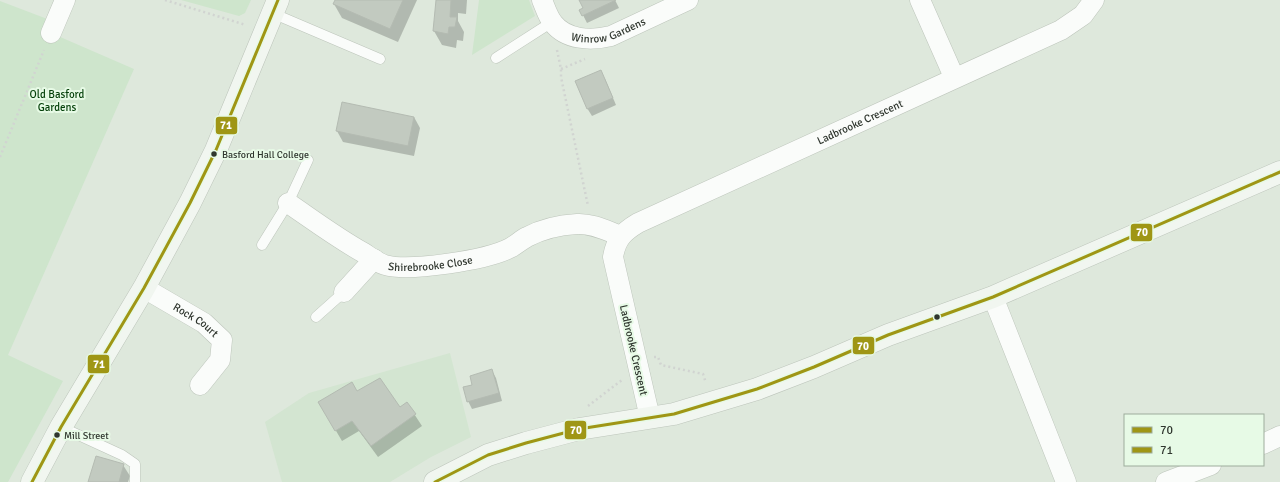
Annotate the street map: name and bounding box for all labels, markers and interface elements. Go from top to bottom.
street label: Winrow Gardens [570,15,648,46]
park label: Old Basford Gardens [30,88,85,114]
street label: Ladbrooke Crescent [815,97,905,147]
line badge: 71 [215,116,238,135]
text: 71 [220,119,232,132]
marker: Basford Hall College [209,149,219,159]
place label: Basford Hall College [222,149,309,161]
line badge: 70 [1130,223,1153,242]
text: 70 [1136,226,1148,239]
street label: Shirebrooke Close [387,253,474,274]
street label: Rock Court [171,301,221,340]
street label: Ladbrooke Crescent [617,304,650,397]
unlabelled marker [932,312,942,322]
line badge: 70 [852,336,875,355]
text: 70 [857,340,869,353]
line badge: 71 [87,354,110,374]
text: 71 [93,358,105,371]
legend [1124,414,1264,466]
line badge: 70 [564,420,587,440]
text: 70 [1160,423,1173,438]
text: 70 [570,424,582,437]
marker: Mill Street [52,430,62,440]
place label: Mill Street [64,430,109,442]
text: 71 [1160,443,1173,458]

